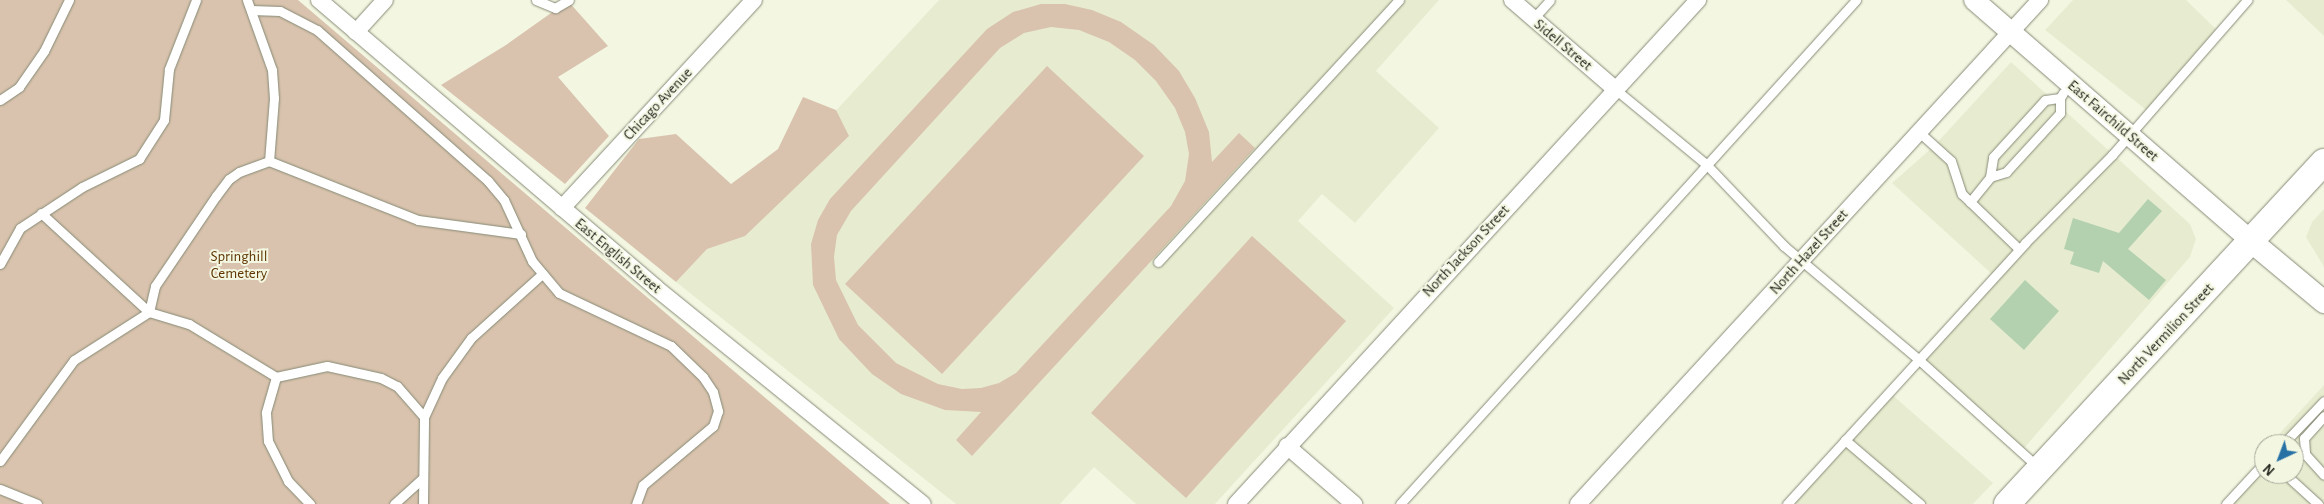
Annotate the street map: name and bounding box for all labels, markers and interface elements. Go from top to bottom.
street label: Sidell Street [1530,15,1596,75]
street label: Chicago Avenue [620,64,696,144]
street label: East Fairchild Street [2064,77,2162,165]
street label: North Jackson Street [1419,201,1513,301]
street label: North Hazel Street [1766,206,1852,298]
street label: East English Street [571,215,665,297]
park label: Springhill Cemetery [211,247,267,282]
street label: North Vermilion Street [2114,279,2218,389]
north arrow [2254,434,2304,484]
text: N [2261,461,2278,478]

